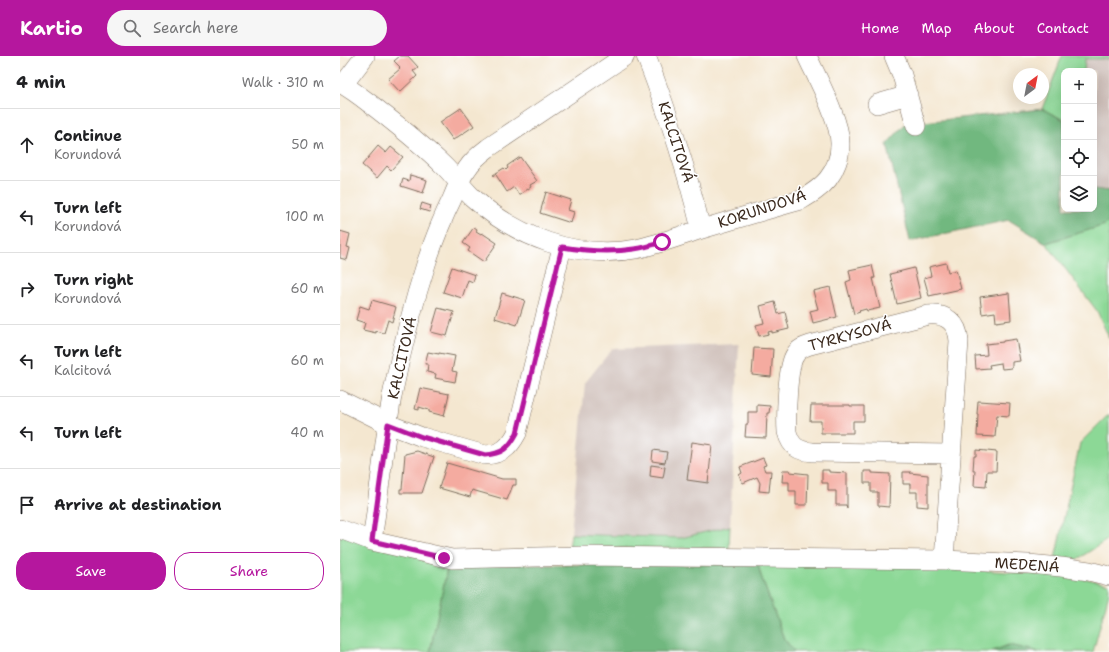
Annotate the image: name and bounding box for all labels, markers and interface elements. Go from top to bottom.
search box [107,10,387,46]
text: Kartio [20,16,83,41]
icon: search [121,17,143,39]
text: Search here [153,18,239,38]
text: Home [861,19,900,37]
text: Map [922,19,952,37]
text: About [974,19,1015,37]
text: Contact [1037,19,1089,37]
north arrow [1013,68,1049,104]
map controls [1061,68,1097,212]
button: + [1061,68,1097,104]
text: 4 min [16,71,66,93]
text: Walk · 310 m [242,74,324,91]
street label: KALCITOVÁ [653,99,699,185]
button: − [1061,104,1097,140]
text: Continue [54,126,122,146]
icon: ahead [16,134,38,156]
text: 50 m [291,136,324,153]
button: locate [1061,140,1097,176]
text: Korundová [54,146,121,163]
button: layers [1061,176,1097,212]
street label: KORUNDOVÁ [715,184,809,233]
text: Turn left [54,198,122,218]
icon: left [16,206,38,228]
text: 100 m [285,208,324,225]
text: Korundová [54,218,121,235]
route start [653,233,671,251]
text: Turn right [54,270,134,290]
icon: right [16,278,38,300]
text: 60 m [291,280,324,297]
text: Korundová [54,290,121,307]
street label: TYRKYSOVÁ [806,313,894,356]
street label: KALCITOVÁ [382,314,421,401]
text: Turn left [54,342,122,362]
icon: left [16,350,38,372]
text: 60 m [291,352,324,369]
text: Kalcitová [54,362,111,379]
icon: left [16,422,38,444]
text: Turn left [54,423,122,443]
text: 40 m [290,424,324,441]
icon: arrive [16,494,38,516]
text: Arrive at destination [54,495,222,515]
route end [435,549,453,567]
button: Save [16,552,166,590]
button: Share [174,552,324,590]
street label: MEDENÁ [994,552,1060,577]

